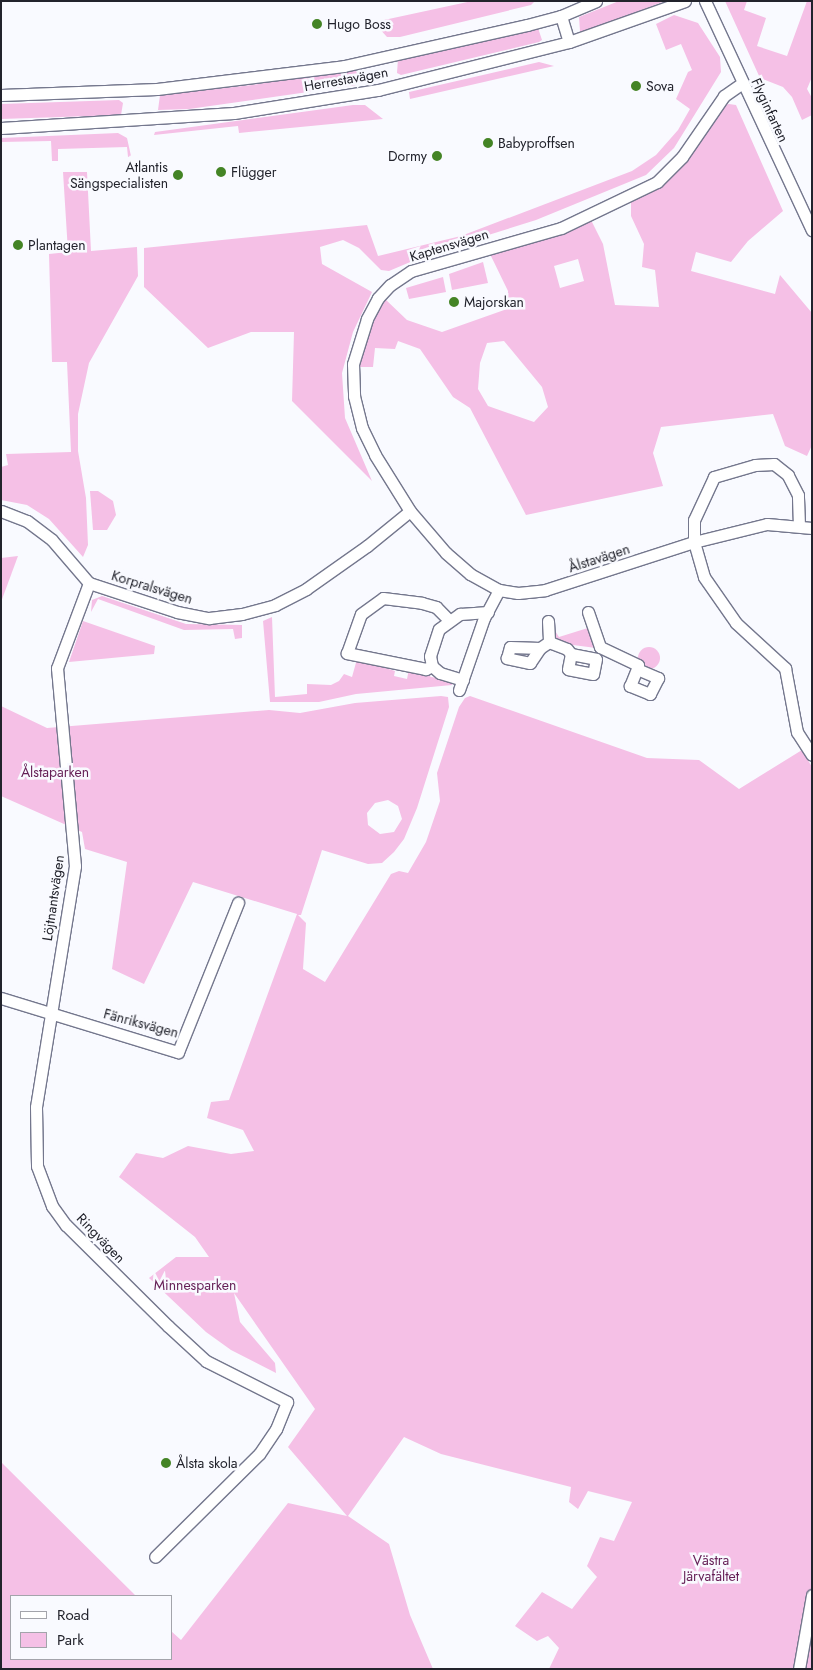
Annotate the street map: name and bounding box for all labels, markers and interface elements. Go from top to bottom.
place label: Hugo Boss [327,16,391,32]
marker: Hugo Boss [311,18,323,30]
street label: Herrestavägen [303,63,389,95]
street label: Flyginfarten [748,75,792,145]
place label: Sova [646,78,674,94]
marker: Sova [630,80,642,92]
place label: Babyproffsen [498,135,575,151]
marker: Babyproffsen [482,137,494,149]
place label: Dormy [388,148,427,164]
marker: Dormy [431,150,443,162]
place label: Atlantis Sängspecialisten [70,159,168,192]
place label: Flügger [231,164,277,180]
marker: Flügger [215,166,227,178]
marker: Atlantis Sängspecialisten [172,169,184,181]
street label: Kaptensvägen [408,225,490,265]
place label: Plantagen [28,237,86,253]
marker: Plantagen [12,239,24,251]
place label: Majorskan [464,294,524,310]
marker: Majorskan [448,296,460,308]
street label: Ålstavägen [566,540,632,576]
street label: Korpralsvägen [110,567,194,607]
park label: Ålstaparken [21,764,89,780]
street label: Löjtnantsvägen [39,854,67,942]
street label: Fänriksvägen [102,1005,180,1041]
street label: Ringvägen [73,1210,129,1266]
park label: Minnesparken [154,1277,236,1293]
place label: Ålsta skola [176,1455,238,1471]
marker: Ålsta skola [160,1457,172,1469]
park label: Västra Järvafältet [683,1552,739,1584]
legend [10,1595,172,1660]
text: Road [57,1604,89,1626]
text: Park [57,1629,84,1651]

